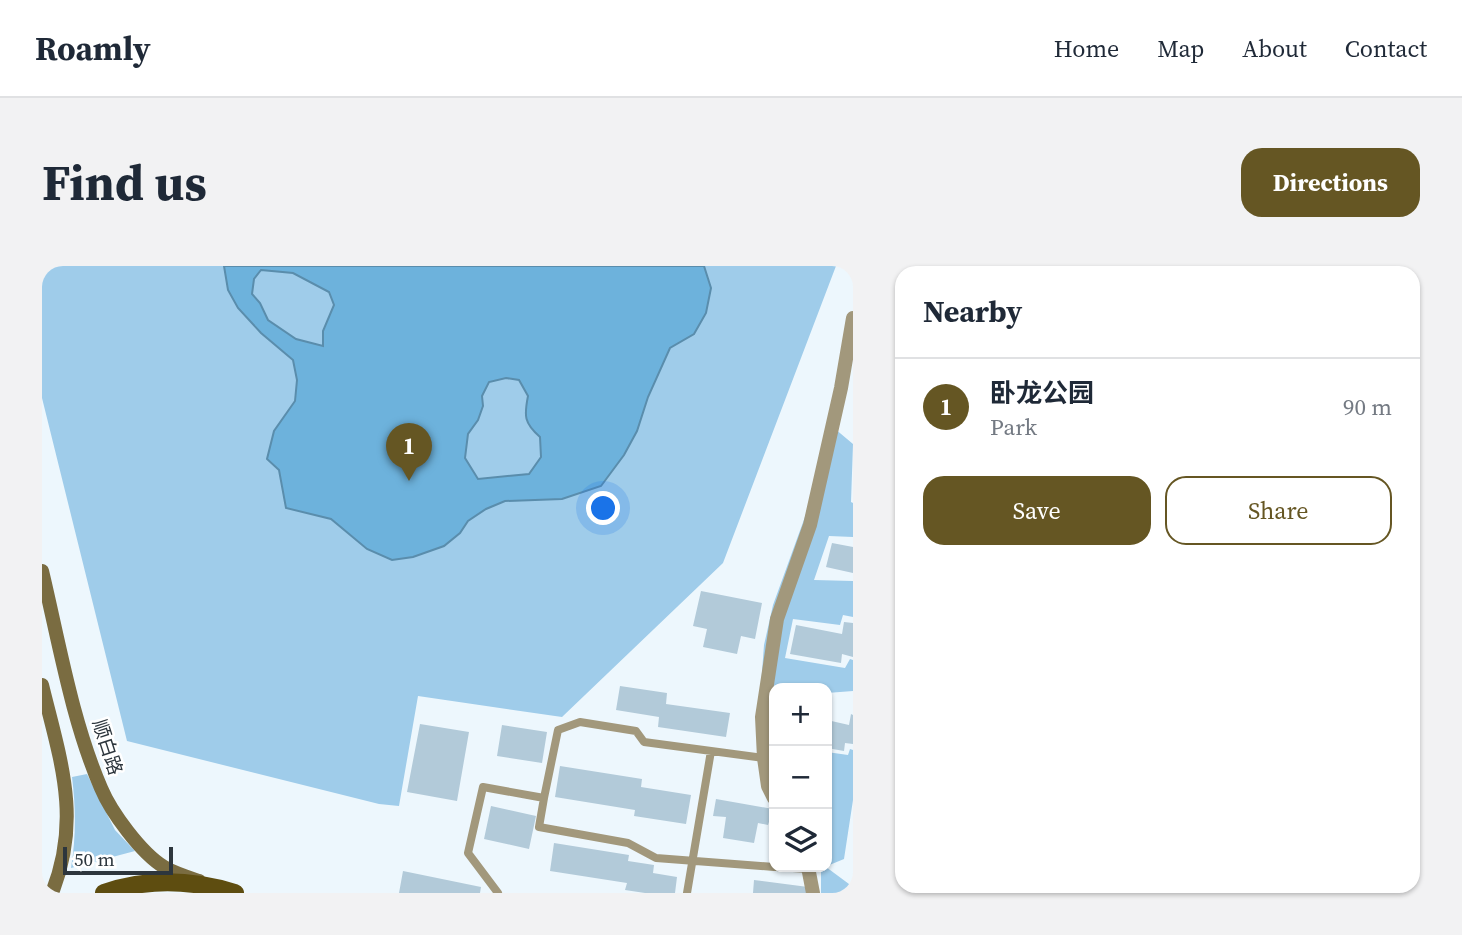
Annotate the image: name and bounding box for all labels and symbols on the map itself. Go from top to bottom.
pin: 1 [386,423,432,481]
your location [586,491,620,525]
street label: 顺白路 [87,716,129,778]
scale bar [63,844,173,876]

